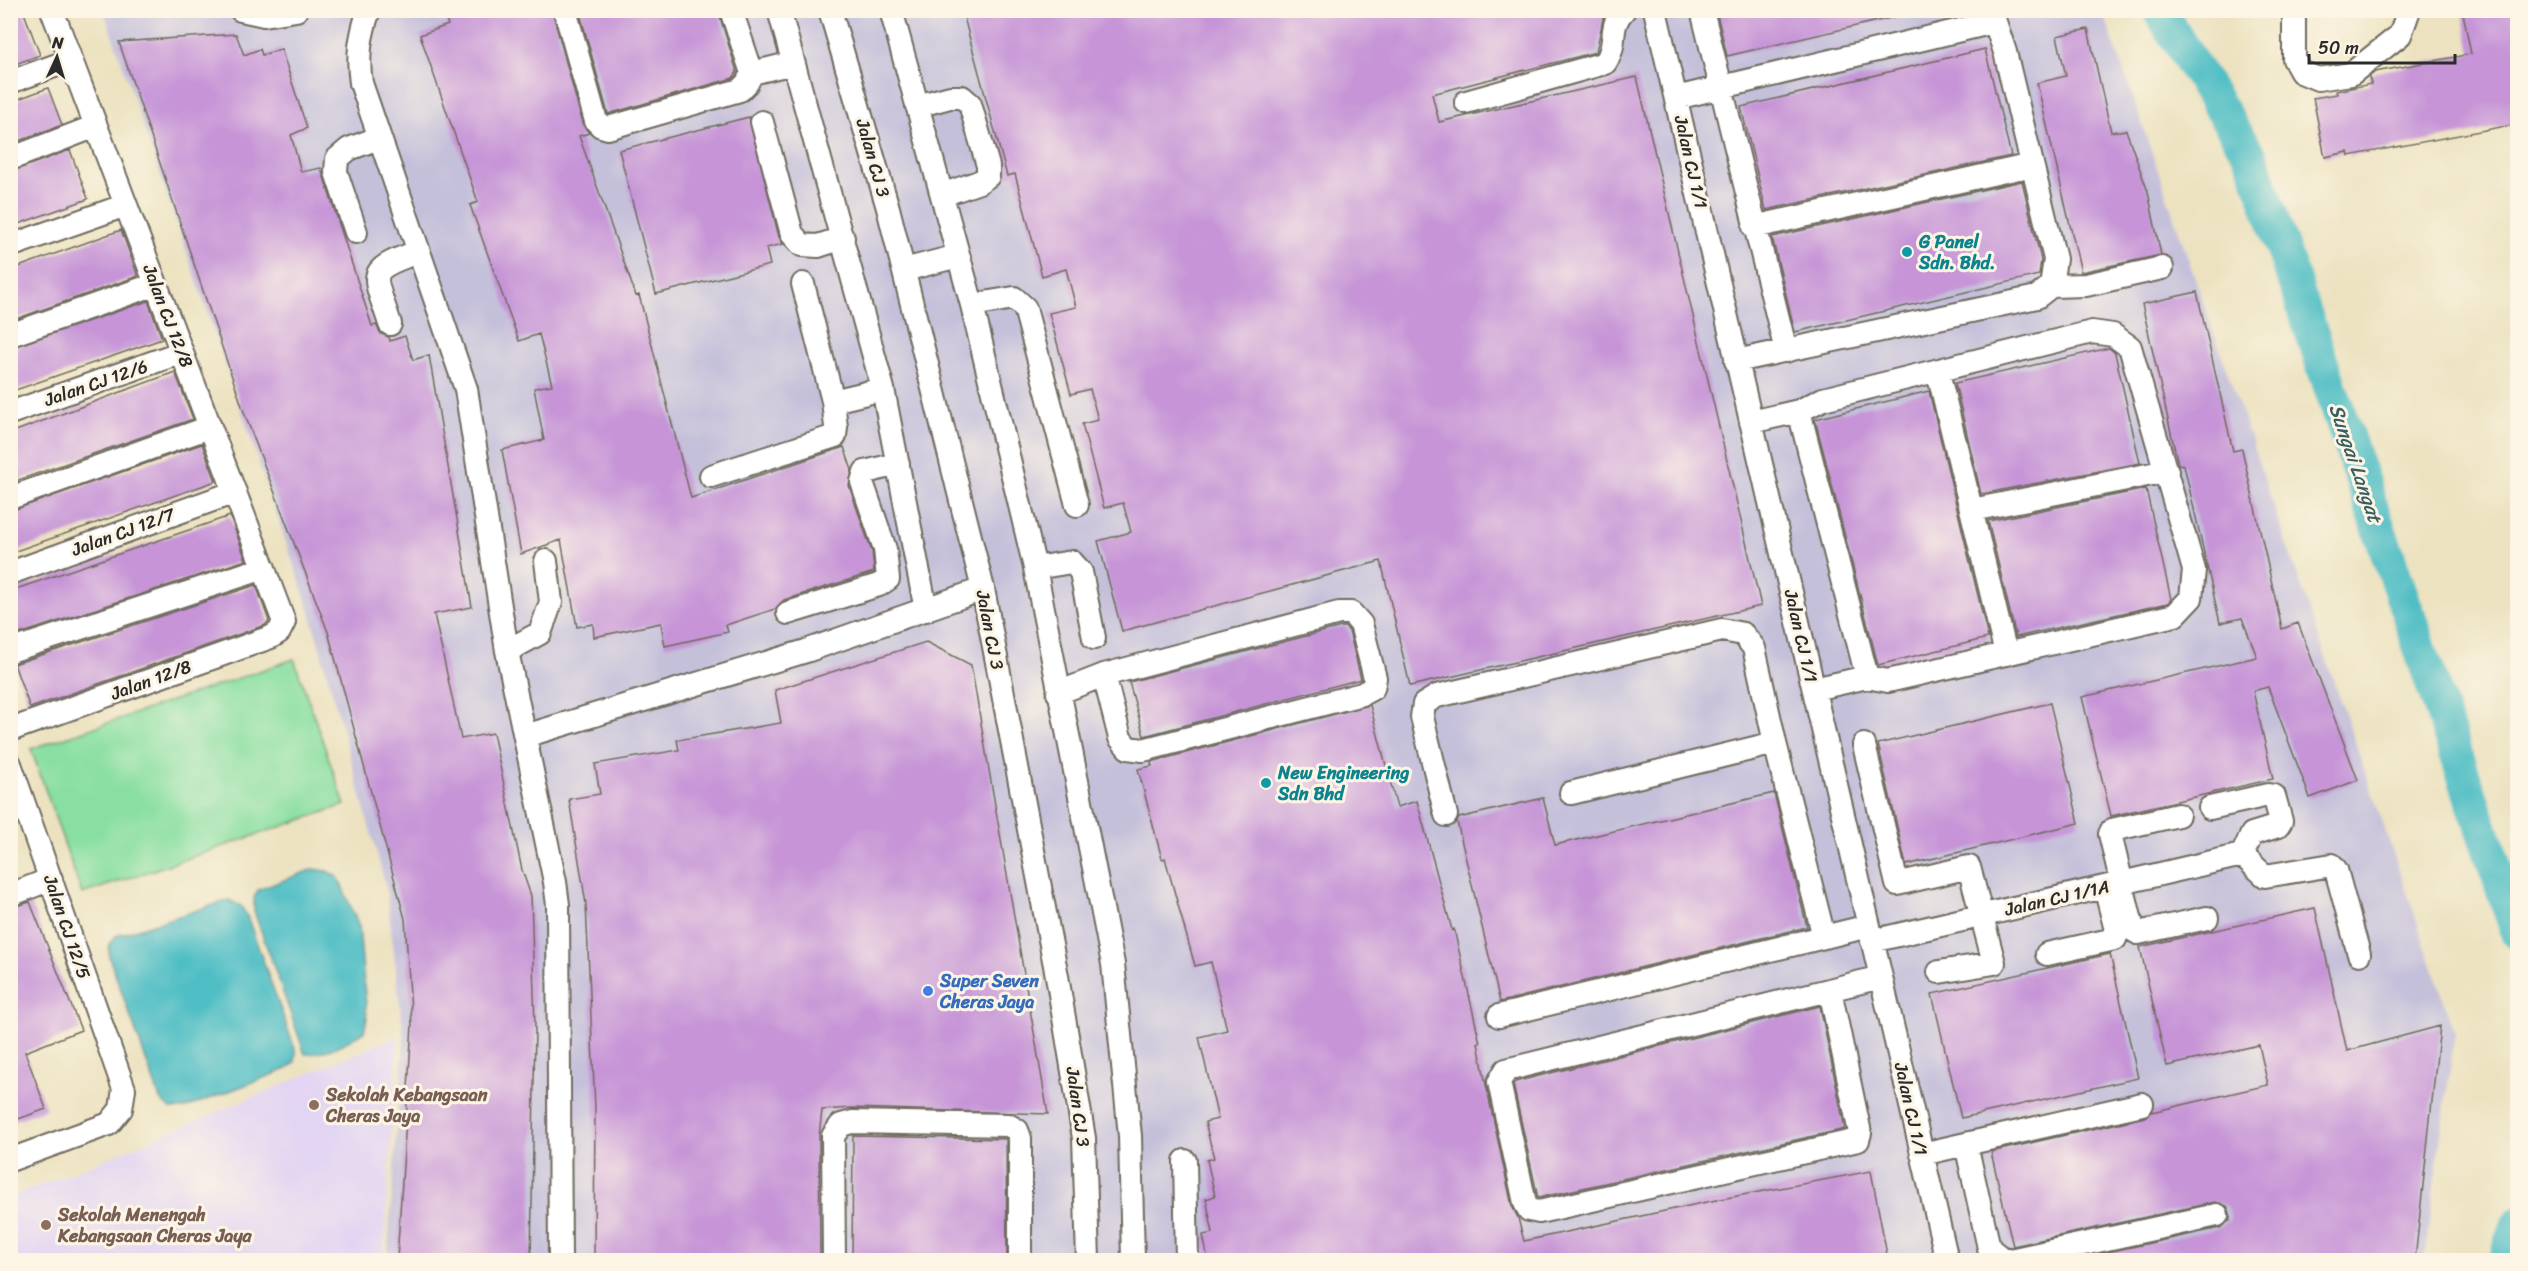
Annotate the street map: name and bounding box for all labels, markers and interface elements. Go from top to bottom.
north arrow [27,27,87,87]
scale bar [2309,27,2454,65]
text: N [50,28,65,57]
text: 50 m [2318,32,2359,64]
street label: Jalan CJ 1/1 [1665,111,1717,212]
street label: Jalan CJ 3 [846,114,899,201]
place label: G Panel Sdn. Bhd. [1918,226,1996,279]
marker: G Panel Sdn. Bhd. [1900,245,1914,259]
street label: Jalan CJ 12/8 [133,259,202,372]
street label: Jalan CJ 12/6 [39,350,152,416]
water label: Sungai Langat [2319,399,2393,530]
street label: Jalan CJ 12/7 [66,498,181,566]
street label: Jalan CJ 1/1 [1775,585,1827,686]
street label: Jalan CJ 3 [966,587,1013,673]
street label: Jalan 12/8 [105,651,196,710]
place label: New Engineering Sdn Bhd [1277,757,1409,810]
marker: New Engineering Sdn Bhd [1259,776,1273,790]
street label: Jalan CJ 12/5 [34,870,100,983]
street label: Jalan CJ 1/1A [2001,870,2113,926]
place label: Super Seven Cheras Jaya [939,965,1039,1018]
marker: Super Seven Cheras Jaya [921,984,935,998]
street label: Jalan CJ 1/1 [1885,1058,1937,1159]
street label: Jalan CJ 3 [1056,1064,1099,1149]
place label: Sekolah Kebangsaan Cheras Jaya [325,1079,488,1132]
marker: Sekolah Kebangsaan Cheras Jaya [307,1098,321,1112]
place label: Sekolah Menengah Kebangsaan Cheras Jaya [57,1199,253,1252]
marker: Sekolah Menengah Kebangsaan Cheras Jaya [39,1218,53,1232]

